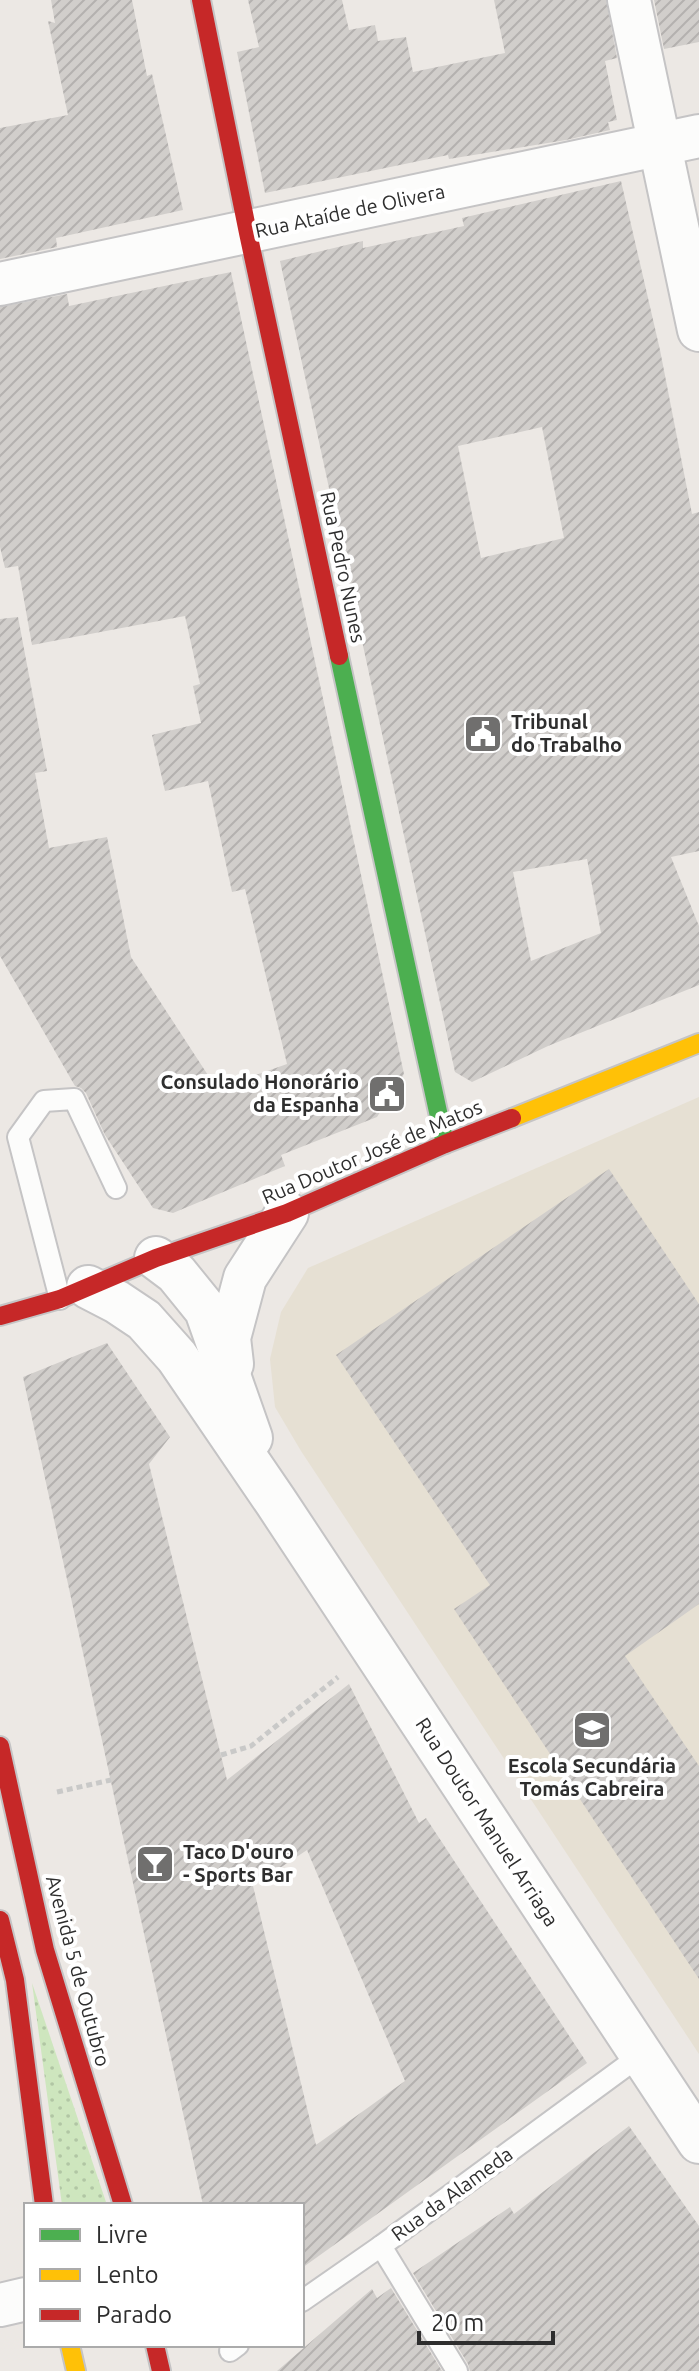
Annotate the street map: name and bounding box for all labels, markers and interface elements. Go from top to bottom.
street label: Rua Ataíde de Olivera [253,179,447,242]
street label: Rua Pedro Nunes [316,489,371,644]
place label: Tribunal do Trabalho [511,710,622,756]
public building icon: Tribunal do Trabalho [462,713,504,755]
place label: Consulado Honorário da Espanha [161,1070,359,1116]
public building icon: Consulado Honorário da Espanha [366,1073,408,1115]
street label: Rua Doutor José de Matos [258,1095,485,1208]
school or university icon: Escola Secundária Tomás Cabreira [571,1709,613,1751]
street label: Rua Doutor Manuel Arriaga [411,1713,564,1930]
place label: Escola Secundária Tomás Cabreira [508,1754,676,1800]
place label: Taco D'ouro - Sports Bar [183,1840,294,1886]
bar icon: Taco D'ouro - Sports Bar [134,1843,176,1885]
street label: Avenida 5 de Outubro [42,1873,115,2069]
street label: Rua da Alameda [387,2142,517,2245]
legend [24,2203,304,2347]
text: Livre [96,2221,148,2248]
text: Lento [96,2261,159,2288]
scale bar [419,2295,553,2345]
text: Parado [96,2301,172,2328]
text: 20 m [431,2309,484,2336]

